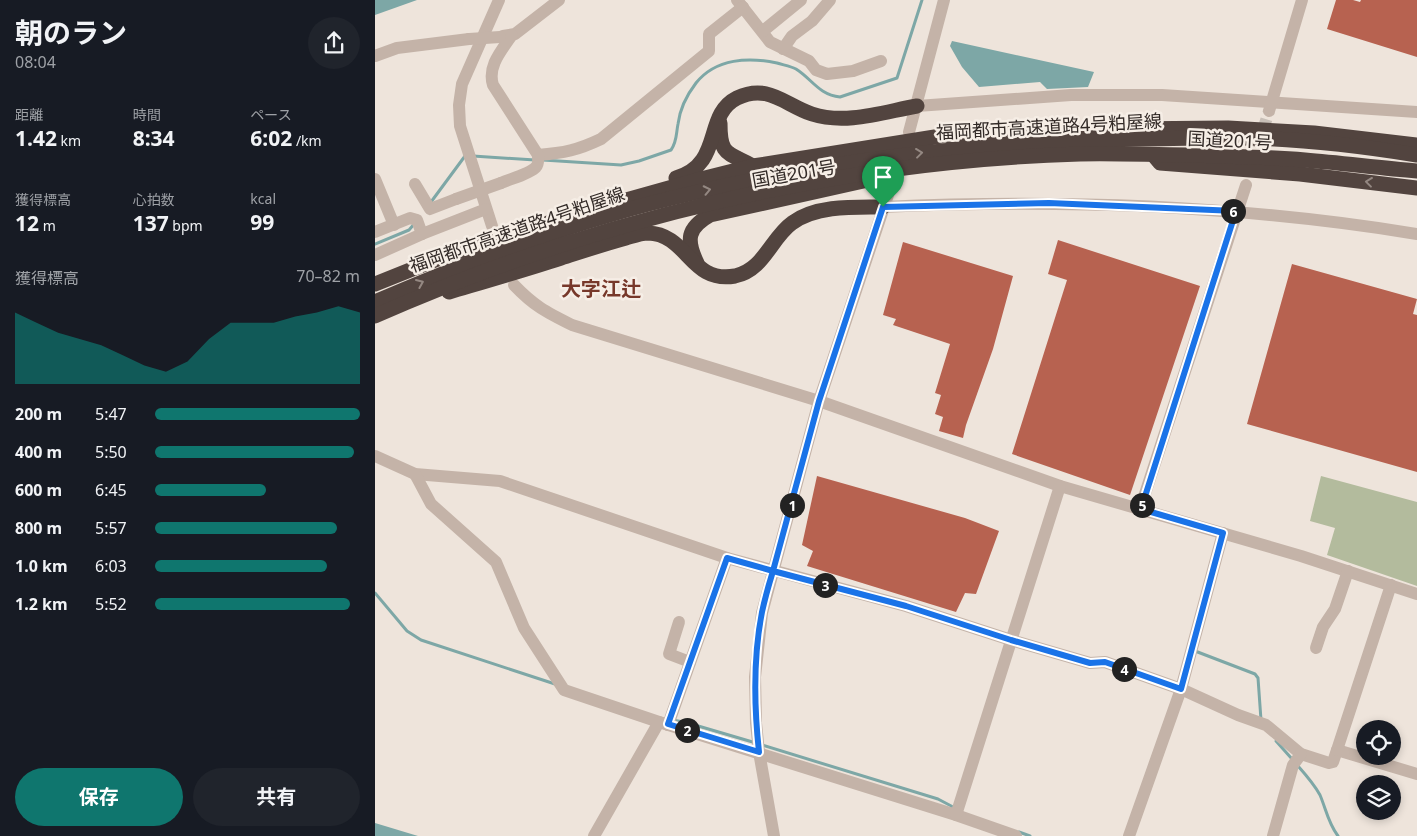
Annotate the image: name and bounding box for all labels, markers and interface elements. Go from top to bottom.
text: 朝のラン [15,13,127,51]
button: share [308,17,360,69]
text: 08:04 [15,51,56,73]
text: 距離 [15,105,43,124]
text: 時間 [133,105,161,124]
text: ペース [250,105,292,124]
street label: 福岡都市高速道路4号粕屋線 [935,108,1163,144]
text: 1.42 [15,124,57,152]
text: 8:34 [133,124,175,152]
text: 6:02 [250,124,292,152]
street label: 国道201号 [1187,126,1273,154]
text: km [57,131,81,150]
text: /km [292,131,322,150]
one-way arrow [915,148,923,159]
street label: 国道201号 [750,154,838,192]
pin [862,156,904,207]
icon: arrive [869,163,897,191]
one-way arrow [1364,177,1372,188]
street label: 福岡都市高速道路4号粕屋線 [406,181,628,277]
one-way arrow [703,185,712,196]
text: kcal [250,189,276,208]
text: 獲得標高 [15,190,71,209]
text: 心拍数 [133,190,175,209]
pin: 6 [1221,198,1245,224]
text: 6 [1229,202,1238,221]
text: 99 [250,208,274,236]
text: 12 [15,209,39,237]
text: 137 [133,209,169,237]
text: m [39,216,56,235]
text: bpm [169,216,203,235]
text: 70–82 m [296,265,360,287]
text: 獲得標高 [15,267,79,289]
district label: 大字江辻 [561,275,641,302]
one-way arrow [415,278,424,289]
text: 200 m [15,403,62,425]
text: 5:47 [95,403,127,425]
text: 400 m [15,441,62,463]
text: 5:50 [95,441,127,463]
text: 600 m [15,479,62,501]
text: 6:45 [95,479,127,501]
pin: 1 [779,492,805,518]
pin: 5 [1129,492,1155,518]
text: 1 [788,496,797,515]
text: 5 [1138,496,1147,515]
text: 800 m [15,517,62,539]
text: 5:57 [95,517,127,539]
text: 1.0 km [15,555,67,577]
text: 6:03 [95,555,127,577]
pin: 3 [813,572,837,598]
text: 3 [821,576,830,595]
text: 1.2 km [15,593,67,615]
text: 5:52 [95,593,127,615]
pin: 4 [1111,656,1137,682]
text: 4 [1120,660,1129,679]
pin: 2 [675,718,699,742]
map controls [1356,720,1401,820]
button: locate [1356,720,1401,765]
text: 2 [683,721,692,740]
button: 保存 [15,768,183,826]
button: 共有 [193,768,360,826]
button: layers [1356,775,1401,820]

